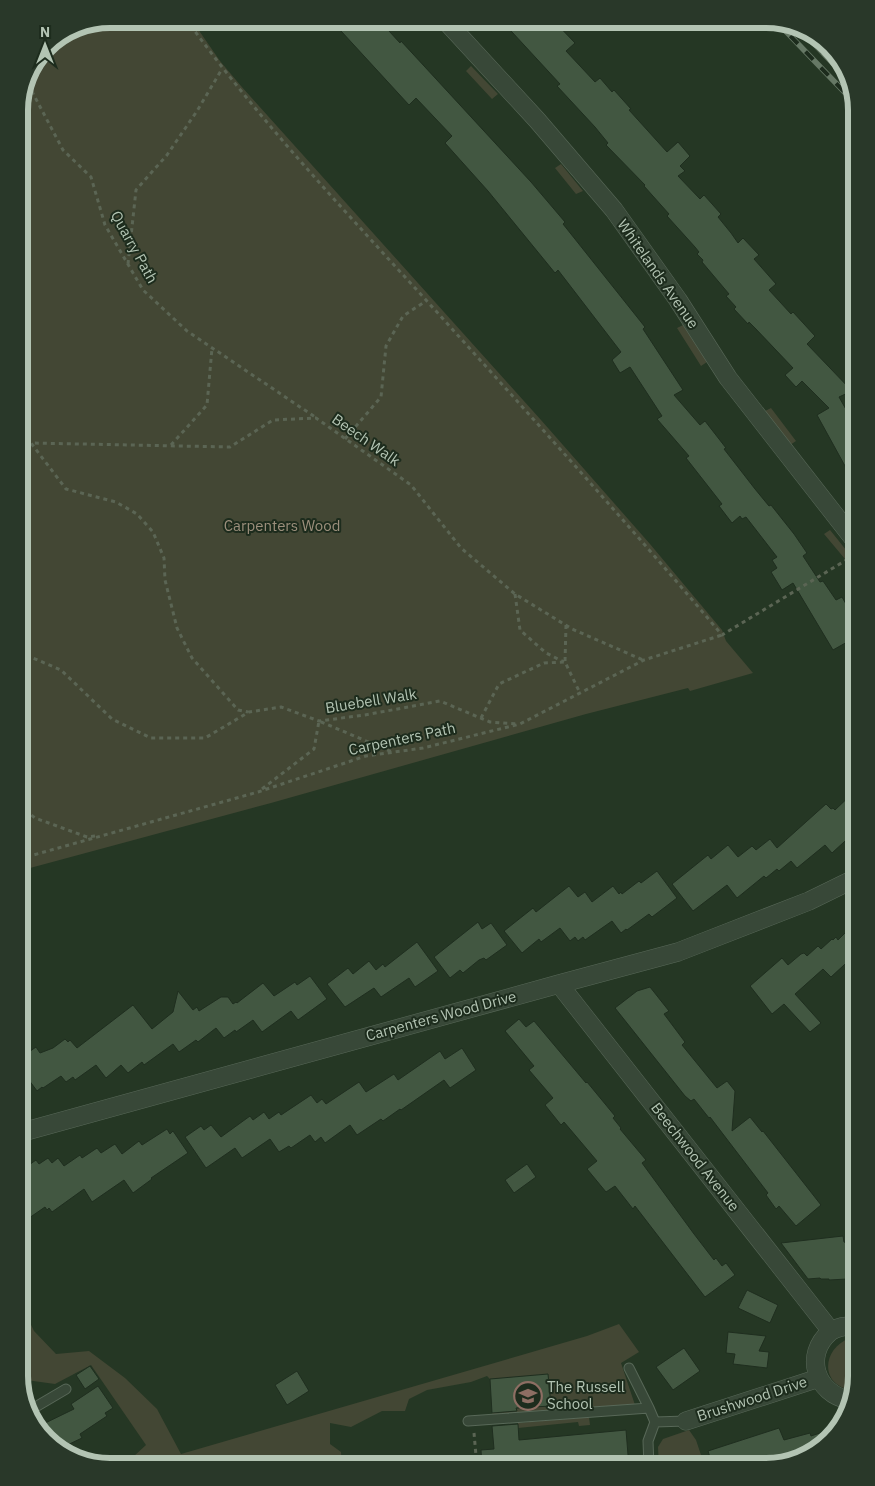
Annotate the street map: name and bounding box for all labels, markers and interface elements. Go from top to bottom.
north arrow [20,20,70,70]
text: N [40,23,50,41]
street label: Quarry Path [107,207,162,286]
street label: Whitelands Avenue [614,215,703,332]
street label: Beech Walk [328,409,404,470]
park label: Carpenters Wood [224,516,340,535]
street label: Bluebell Walk [324,684,418,717]
street label: Carpenters Path [347,718,457,759]
street label: Carpenters Wood Drive [364,986,518,1045]
street label: Beechwood Avenue [647,1099,744,1215]
street label: Brushwood Drive [694,1372,809,1425]
place label: The Russell School [547,1377,625,1413]
school or university icon: The Russell School [513,1381,543,1411]

